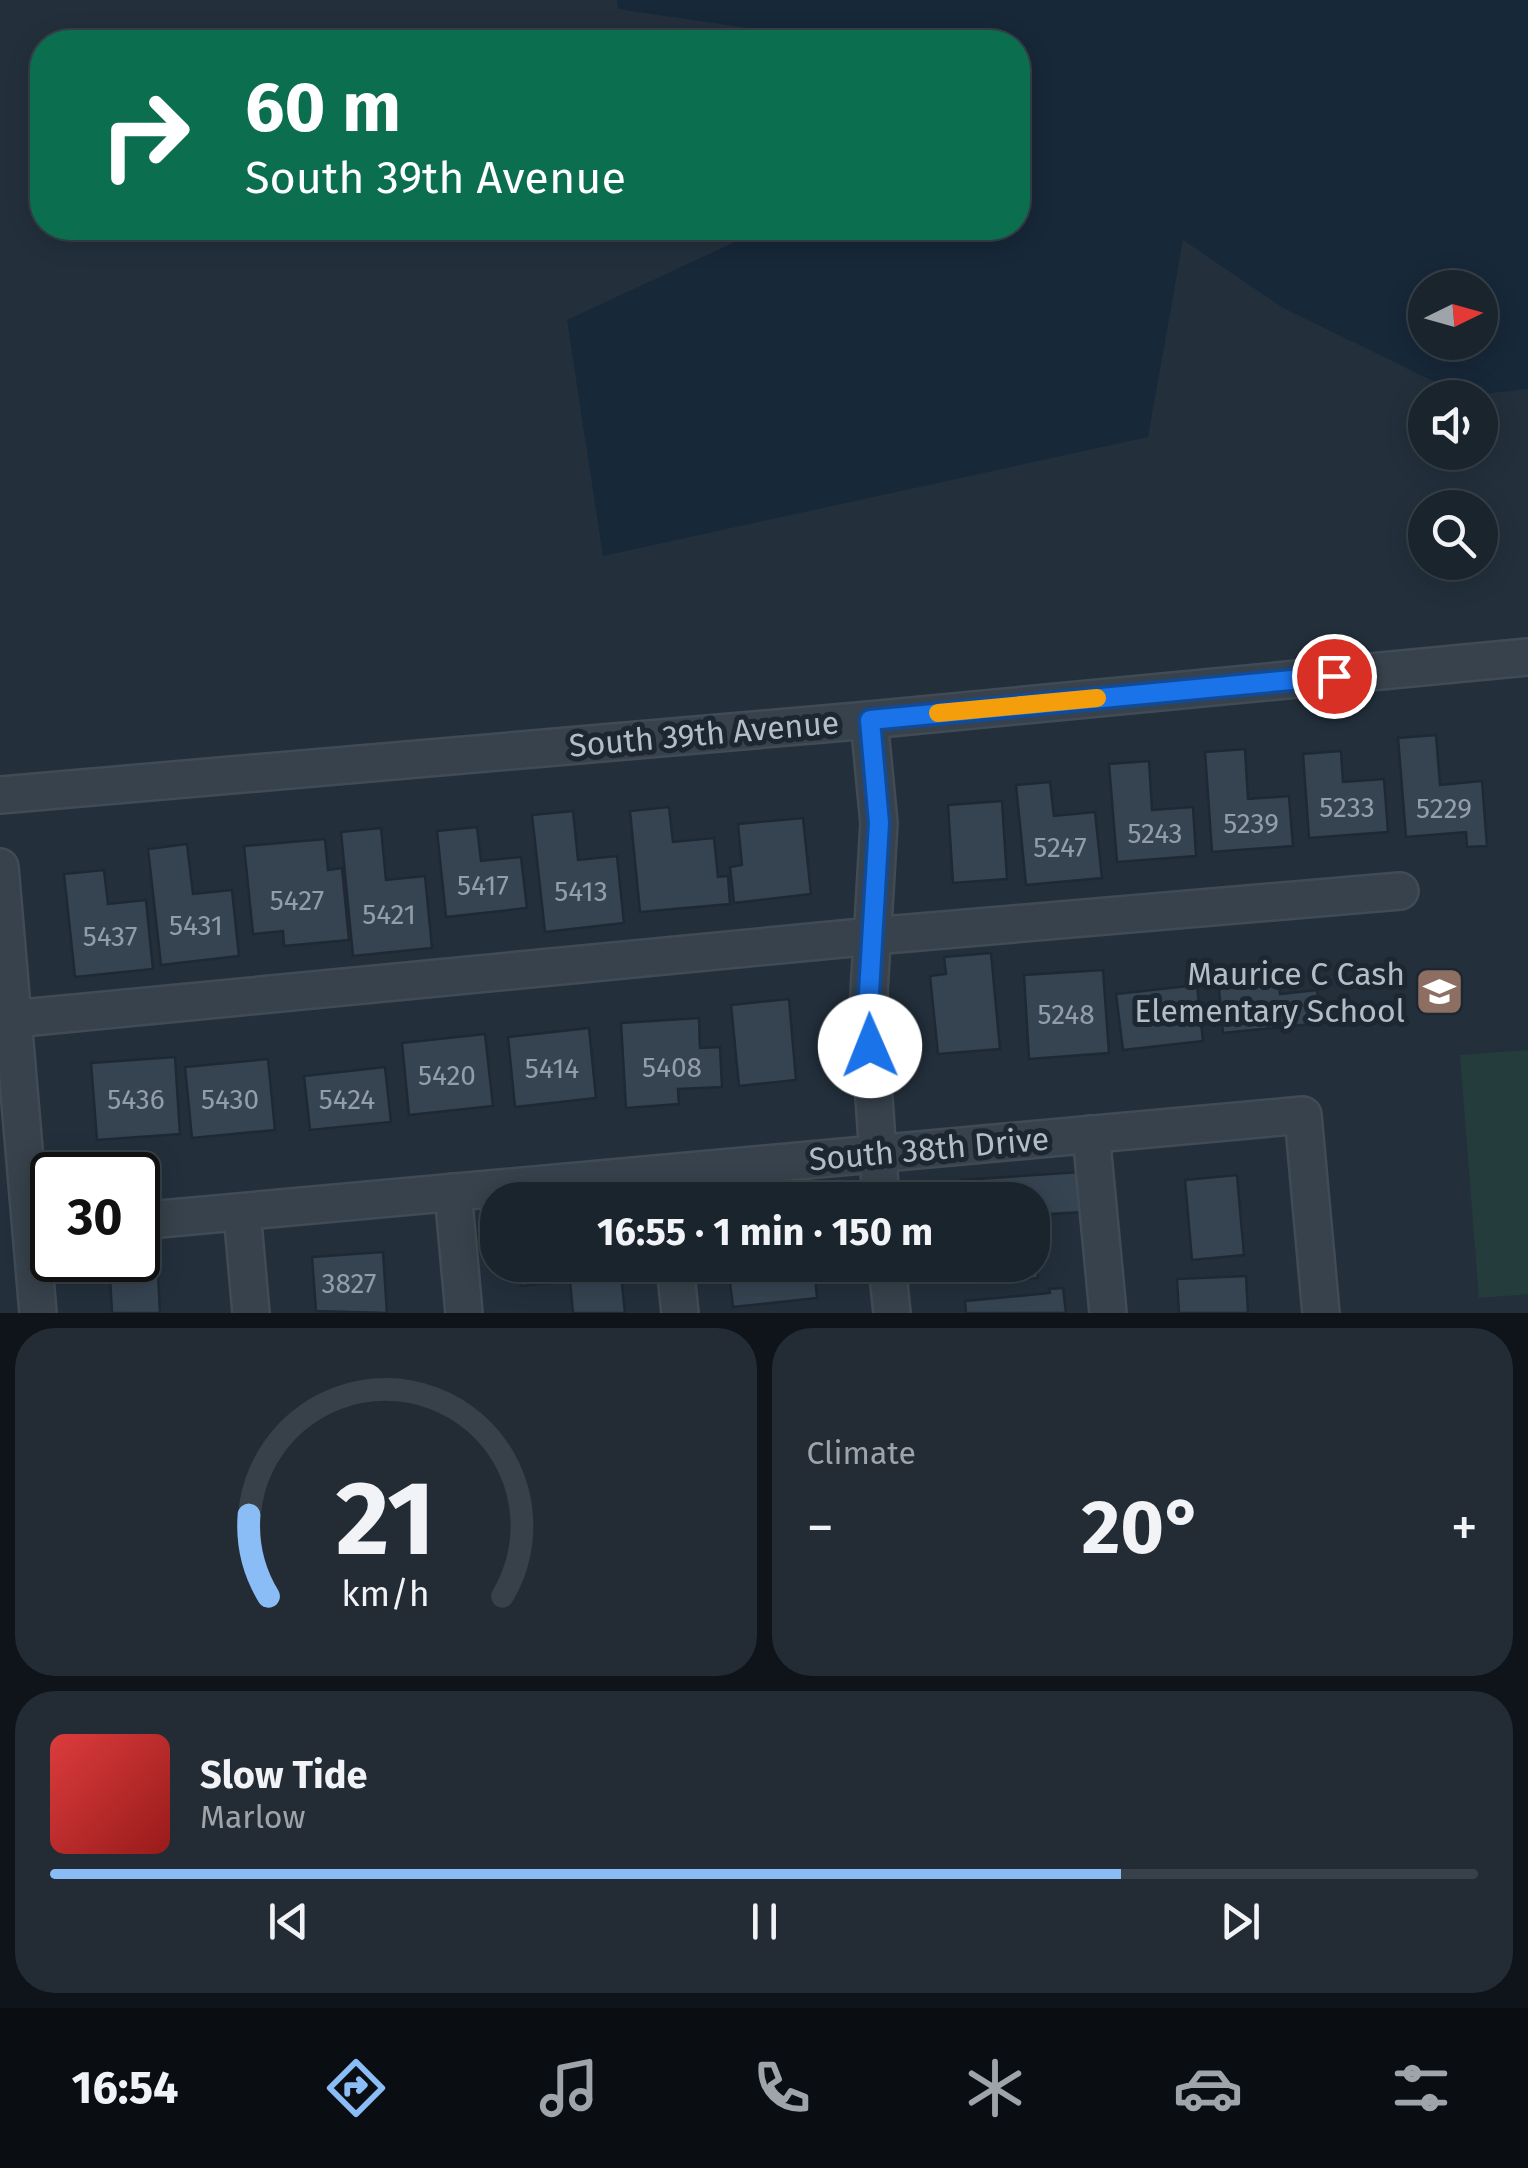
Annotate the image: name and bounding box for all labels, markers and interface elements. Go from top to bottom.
text: 60 m [245,66,401,150]
icon: right [80,70,210,200]
text: South 39th Avenue [245,151,626,205]
north arrow [1408,270,1498,360]
map controls [1408,270,1498,580]
button: sound [1408,380,1498,470]
button: search [1408,490,1498,580]
pin [1292,634,1377,719]
icon: arrive [1307,649,1362,704]
street label: South 39th Avenue [567,703,841,765]
house number: 5233 [1319,791,1375,824]
house number: 5229 [1416,792,1472,825]
house number: 5239 [1223,807,1279,840]
house number: 5243 [1127,817,1183,850]
house number: 5247 [1033,831,1087,864]
house number: 5417 [457,869,509,902]
house number: 5413 [554,875,608,908]
house number: 5427 [270,884,324,917]
house number: 5421 [362,898,416,931]
house number: 5431 [169,909,223,942]
house number: 5437 [83,920,137,953]
place label: Maurice C Cash Elementary School [1134,955,1405,1030]
school or university icon: Maurice C Cash Elementary School [1414,966,1466,1018]
position arrow [818,994,922,1098]
house number: 5248 [1037,998,1095,1031]
house number: 5408 [642,1051,702,1084]
house number: 5414 [525,1052,579,1085]
house number: 5420 [418,1059,476,1092]
house number: 5436 [107,1083,165,1116]
house number: 5430 [201,1083,259,1116]
house number: 5424 [319,1083,375,1116]
street label: South 38th Drive [807,1120,1051,1178]
speed limit sign: 30 [30,1152,160,1282]
text: 16:55 · 1 min · 150 m [597,1209,933,1255]
house number: 3827 [321,1267,377,1300]
text: Climate [807,1434,916,1472]
text: 21 [336,1457,436,1582]
text: 20° [1081,1483,1203,1573]
text: − [807,1495,834,1561]
text: + [1451,1495,1478,1561]
text: km/h [342,1573,430,1615]
text: Slow Tide [200,1752,368,1798]
text: Marlow [200,1798,306,1836]
icon: previous [261,1894,316,1949]
icon: pause [737,1894,792,1949]
icon: next [1213,1894,1268,1949]
icon: directions [321,2053,391,2123]
icon: music [534,2053,604,2123]
icon: phone [747,2053,817,2123]
icon: climate [960,2053,1030,2123]
icon: car [1173,2053,1243,2123]
icon: filters [1386,2053,1456,2123]
text: 16:54 [72,2061,178,2115]

